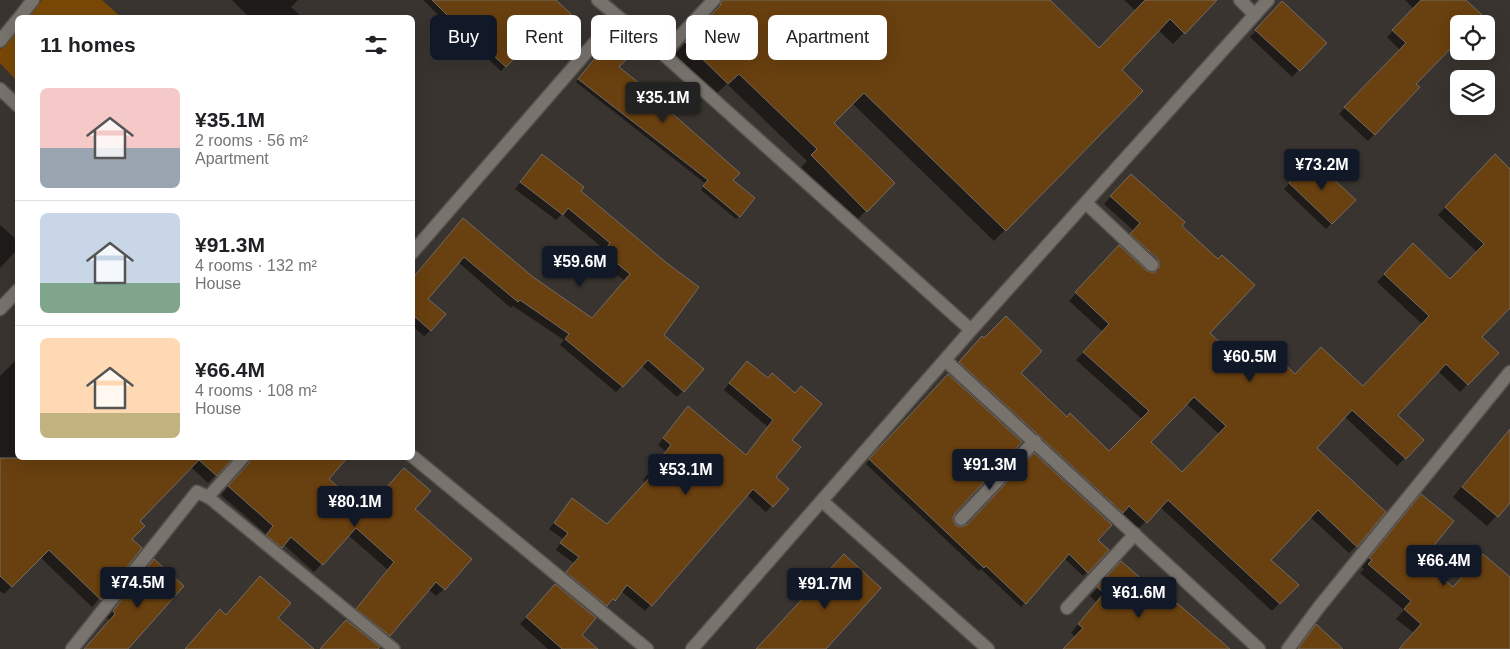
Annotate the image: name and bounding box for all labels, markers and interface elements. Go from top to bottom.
chip: Buy [430,15,497,60]
chip: Rent [507,15,581,60]
chip: Filters [591,15,676,60]
chip: New [686,15,758,60]
chip: Apartment [768,15,887,60]
map controls [1450,15,1495,115]
button: locate [1450,15,1495,60]
icon: filters [362,31,390,59]
text: 11 homes [40,33,136,56]
button: layers [1450,70,1495,115]
pin: ¥35.1M [622,82,704,124]
text: ¥35.1M [636,89,690,106]
icon: home [80,108,140,168]
text: ¥35.1M [195,108,265,131]
text: 2 rooms · 56 m² [195,132,308,149]
pin: ¥73.2M [1281,148,1363,191]
text: Apartment [195,150,269,167]
text: ¥73.2M [1295,156,1349,173]
icon: home [80,233,140,293]
text: ¥91.3M [195,233,265,256]
pin: ¥59.6M [539,246,621,288]
text: ¥59.6M [553,253,607,270]
text: 4 rooms · 132 m² [195,257,317,274]
text: House [195,275,241,292]
pin: ¥60.5M [1209,340,1291,383]
text: ¥60.5M [1223,348,1277,365]
icon: home [80,358,140,418]
text: ¥66.4M [195,358,265,381]
text: 4 rooms · 108 m² [195,382,317,399]
text: House [195,400,241,417]
pin: ¥91.3M [949,448,1031,491]
pin: ¥53.1M [645,454,727,496]
text: ¥91.3M [963,456,1017,473]
text: ¥53.1M [659,461,713,478]
pin: ¥80.1M [314,486,396,528]
text: ¥80.1M [328,493,382,510]
pin: ¥66.4M [1403,544,1485,587]
text: ¥66.4M [1417,552,1471,569]
pin: ¥74.5M [97,566,179,609]
pin: ¥91.7M [784,568,866,610]
text: ¥74.5M [111,574,165,591]
text: ¥91.7M [798,575,852,592]
pin: ¥61.6M [1098,576,1180,619]
text: ¥61.6M [1112,584,1166,601]

